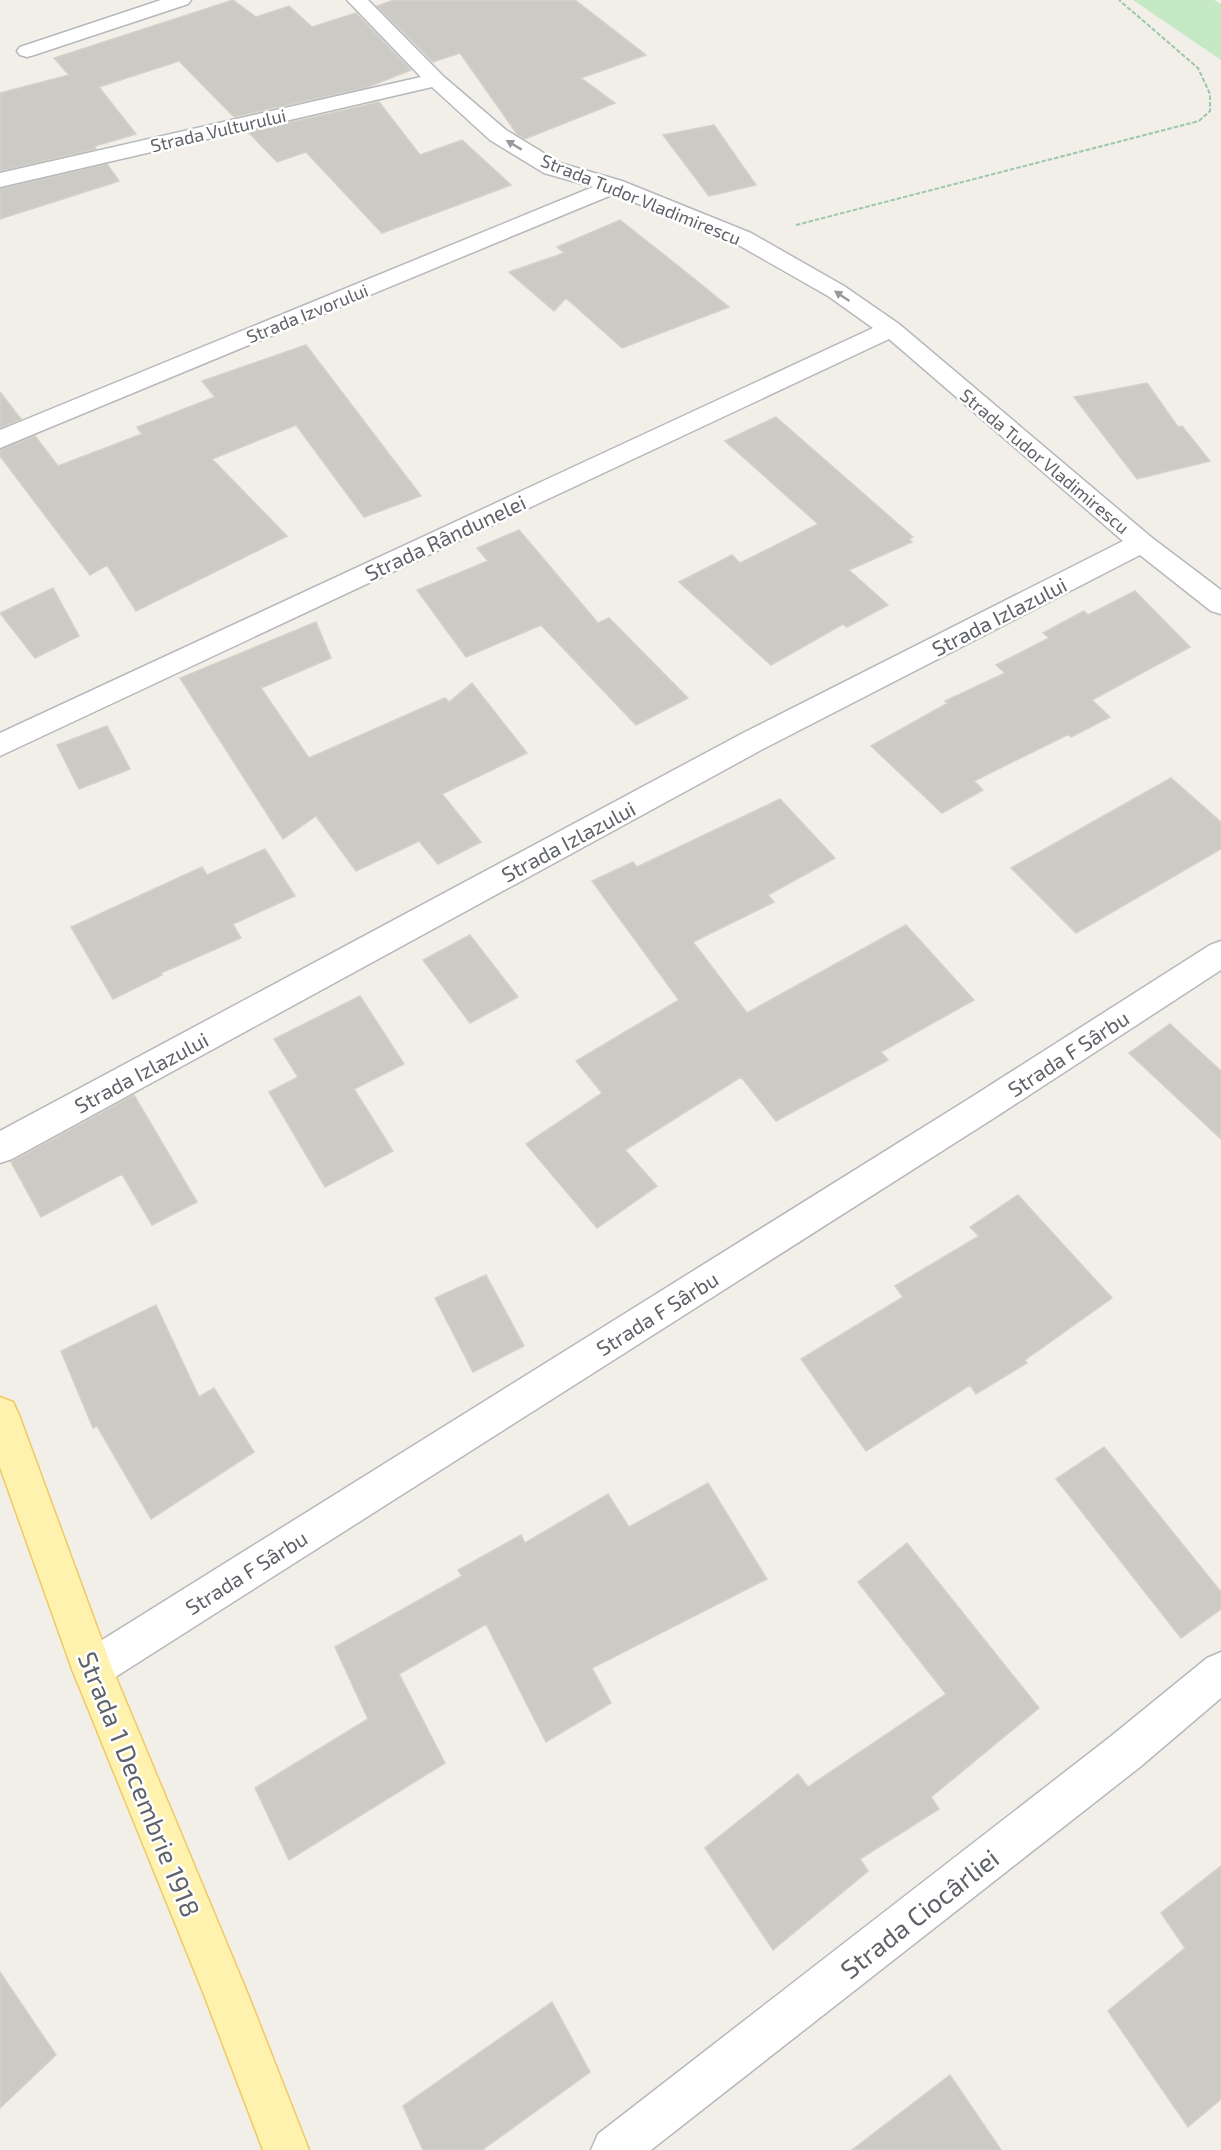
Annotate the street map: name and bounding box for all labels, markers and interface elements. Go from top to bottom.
street label: Strada Vulturului [148,104,288,156]
one-way arrow [506,139,522,150]
street label: Strada Tudor Vladimirescu [538,149,744,249]
street label: Strada Izvorului [243,279,371,347]
one-way arrow [834,290,851,301]
street label: Strada Tudor Vladimirescu [956,384,1134,538]
street label: Strada Rândunelei [361,489,529,585]
street label: Strada Izlazului [927,571,1071,661]
street label: Strada Izlazului [497,795,639,887]
street label: Strada F Sârbu [1003,1005,1133,1101]
street label: Strada Izlazului [70,1026,212,1118]
street label: Strada F Sârbu [591,1266,723,1360]
street label: Strada F Sârbu [180,1525,312,1619]
street label: Strada 1 Decembrie 1918 [73,1647,207,1921]
street label: Strada Ciocârliei [834,1842,1004,1984]

